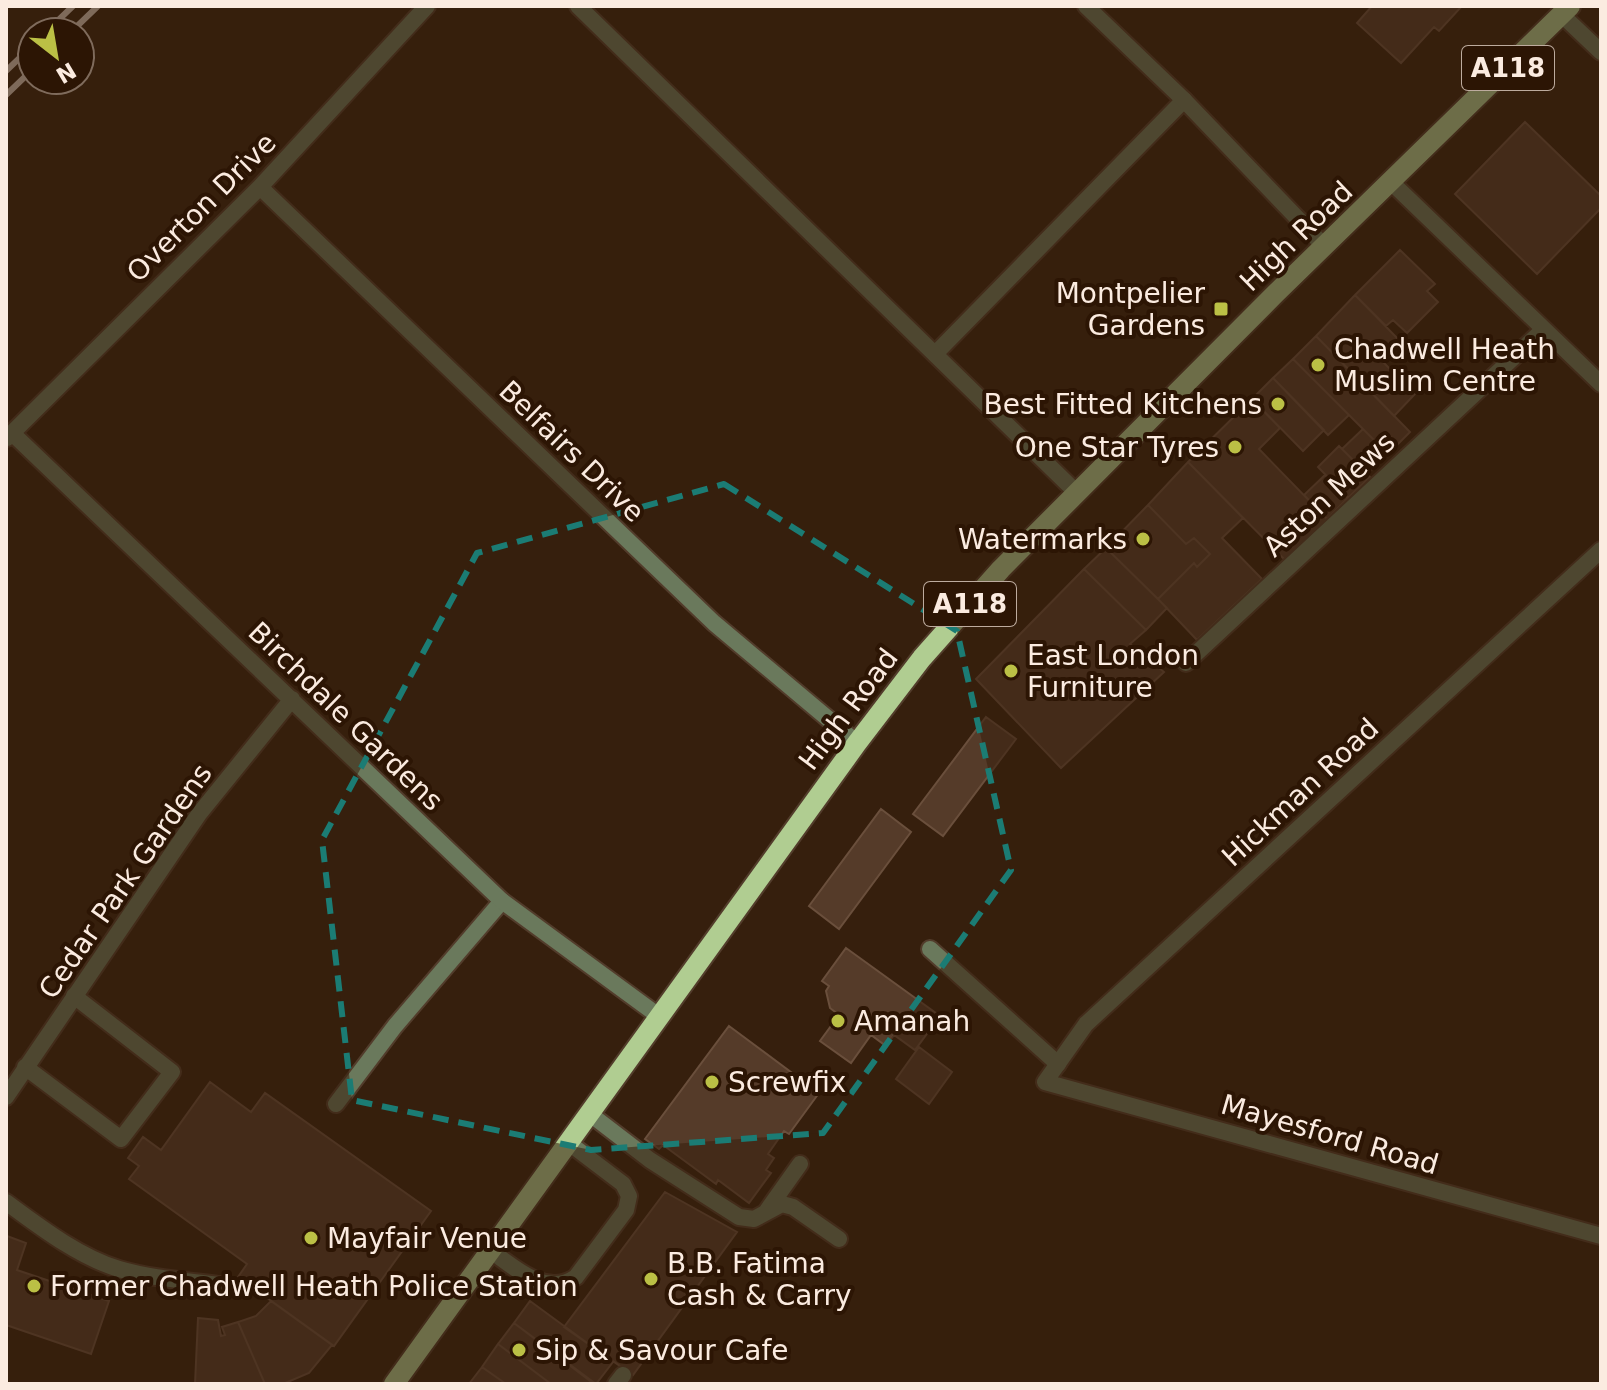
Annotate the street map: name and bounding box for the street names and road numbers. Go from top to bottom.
road number: A118 [1462,46,1554,90]
street label: Overton Drive [120,126,283,289]
street label: High Road [1233,175,1359,298]
street label: Belfairs Drive [492,374,651,529]
street label: Aston Mews [1257,425,1402,564]
road number: A118 [924,582,1016,626]
street label: Birchdale Gardens [242,615,450,818]
street label: High Road [792,642,905,777]
street label: Hickman Road [1215,711,1385,873]
street label: Cedar Park Gardens [32,758,219,1005]
street label: Mayesford Road [1217,1088,1442,1181]

